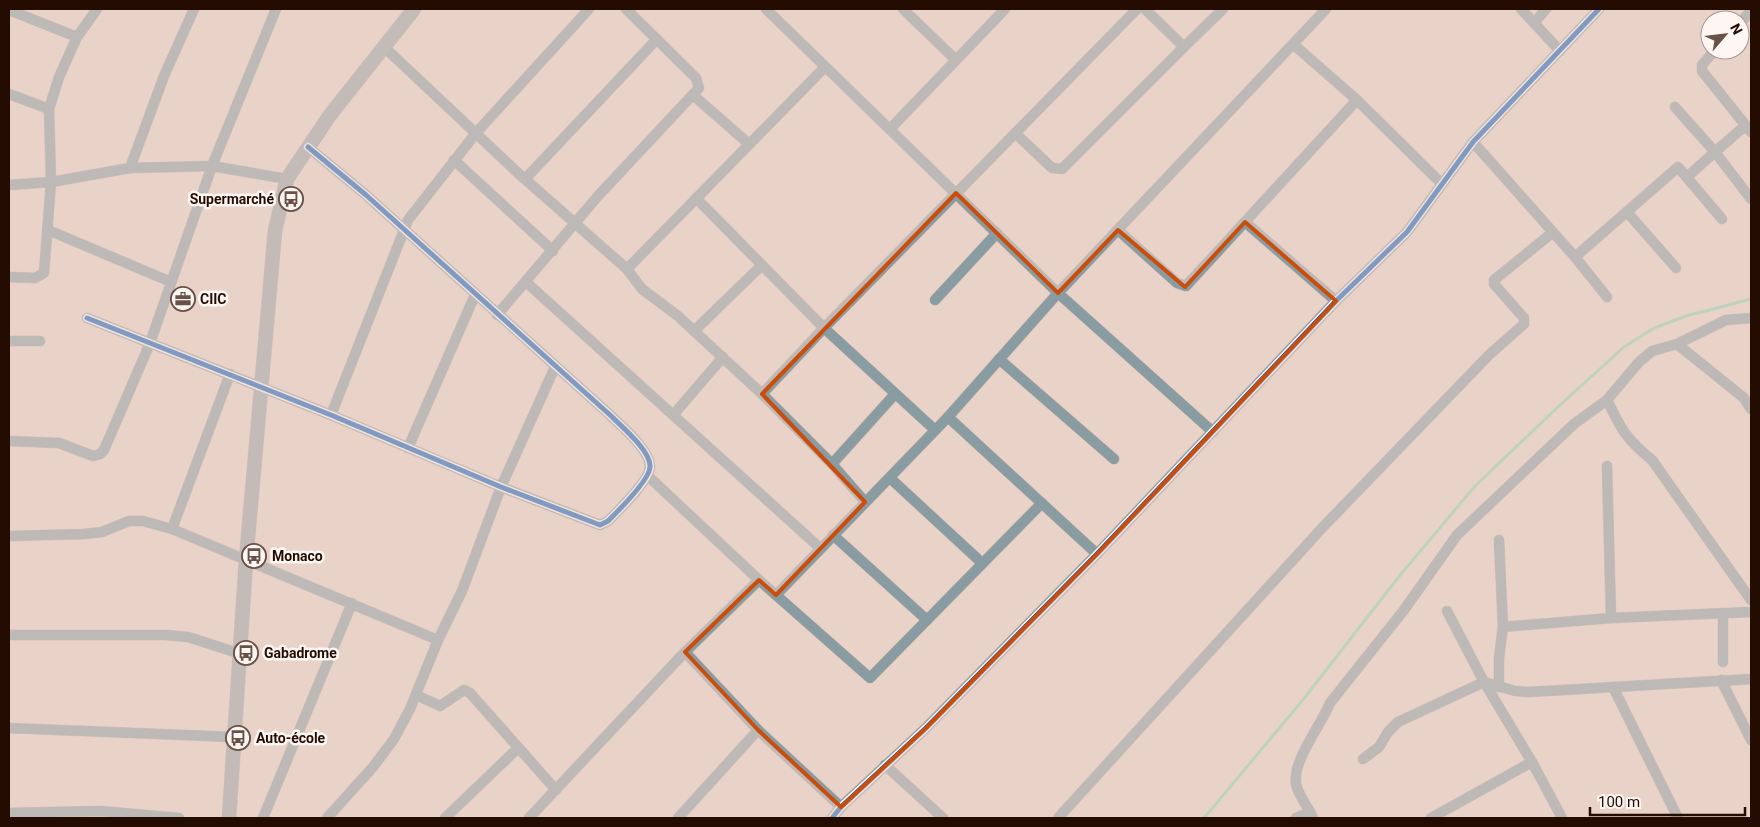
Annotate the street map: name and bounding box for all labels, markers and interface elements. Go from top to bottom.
north arrow [1700,10,1750,60]
text: N [1727,21,1746,37]
bus stop icon: Supermarché [278,186,304,212]
place label: Supermarché [190,191,274,207]
office icon: CIIC [170,286,196,312]
place label: CIIC [200,291,227,307]
bus stop icon: Monaco [241,543,267,569]
place label: Monaco [272,548,323,564]
bus stop icon: Gabadrome [233,640,259,666]
place label: Gabadrome [264,645,337,661]
bus stop icon: Auto-école [225,725,251,751]
place label: Auto-école [256,730,326,746]
scale bar [1590,784,1745,816]
text: 100 m [1598,793,1640,811]

